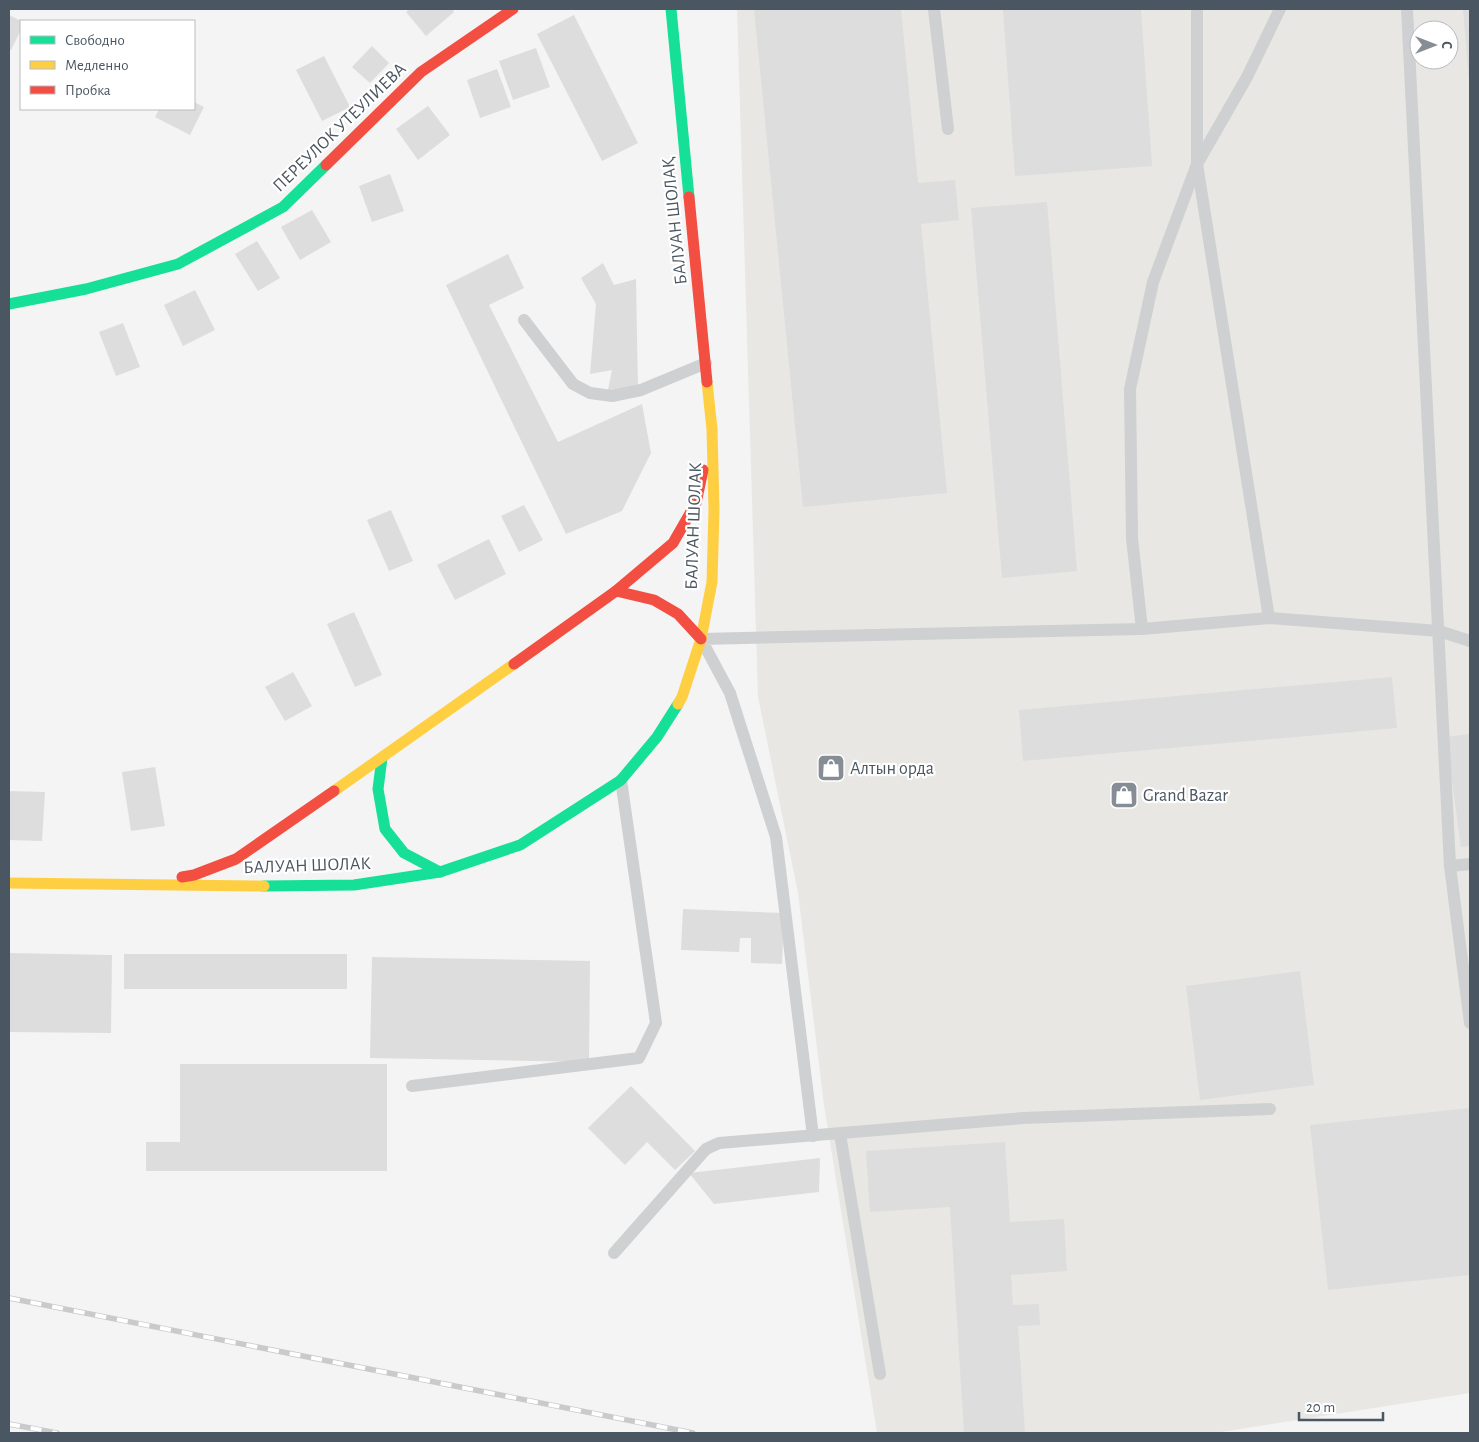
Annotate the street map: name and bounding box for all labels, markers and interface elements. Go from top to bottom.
legend [20,20,195,110]
north arrow [1409,20,1459,70]
text: Свободно [65,33,125,48]
text: С [1439,41,1453,49]
text: Медленно [65,58,129,73]
street label: ПЕРЕУЛОК УТЕУЛИЕВА [270,59,410,196]
text: Пробка [65,83,111,98]
street label: БАЛУАН ШОЛАҚ [659,156,691,286]
street label: БАЛУАН ШОЛАК [683,461,705,590]
shop icon: Алтын орда [816,753,846,783]
place label: Алтын орда [850,760,934,778]
shop icon: Grand Bazar [1109,780,1139,810]
place label: Grand Bazar [1143,787,1228,805]
street label: БАЛУАН ШОЛАК [243,855,372,877]
scale bar [1299,1390,1383,1422]
text: 20 m [1306,1400,1335,1415]

